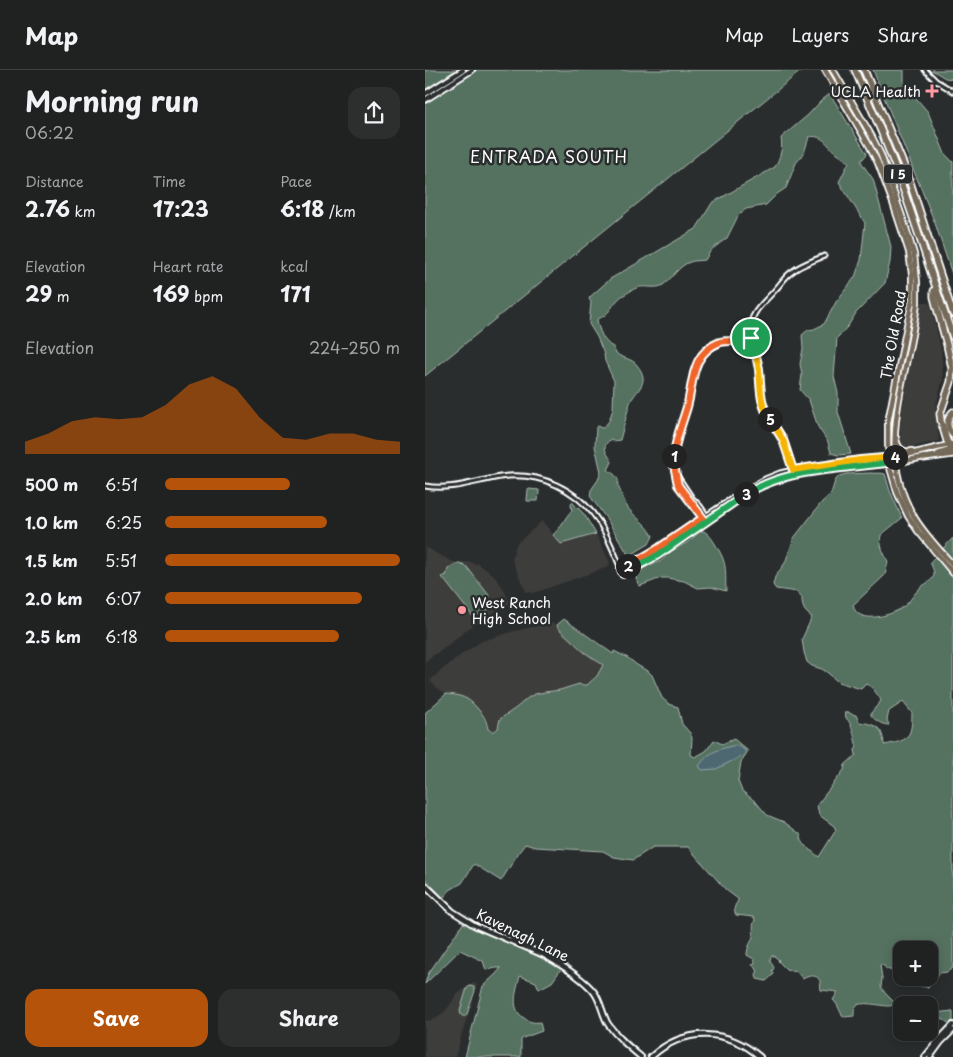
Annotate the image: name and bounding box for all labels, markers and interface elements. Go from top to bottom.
text: Map [25,17,78,53]
text: Map [725,21,764,48]
text: Layers [792,21,849,48]
text: Share [877,21,928,48]
text: Morning run [25,79,199,122]
place label: UCLA Health [831,81,921,102]
marker: UCLA Health [925,84,939,98]
button: share [348,87,400,139]
text: 06:22 [25,120,74,144]
district label: ENTRADA SOUTH [470,144,628,168]
road number: I 5 [884,165,912,184]
text: Distance [25,171,84,192]
text: Time [153,171,186,192]
text: Pace [280,171,312,192]
text: 2.76 [25,192,70,224]
text: 17:23 [153,192,209,224]
text: 6:18 [280,192,324,224]
text: km [70,201,96,222]
text: /km [324,201,356,222]
text: Elevation [25,256,85,277]
text: Heart rate [153,256,223,277]
text: kcal [280,256,308,277]
text: 29 [25,277,52,309]
text: 169 [153,277,190,309]
text: 171 [280,277,311,309]
text: m [52,286,69,307]
text: bpm [190,286,223,307]
street label: The Old Road [875,289,911,381]
pin [730,317,772,359]
icon: arrive [737,324,765,352]
text: Elevation [25,335,94,359]
text: 224–250 m [309,335,400,359]
pin: 5 [757,406,783,432]
text: 5 [766,409,775,430]
pin: 1 [661,444,687,468]
pin: 4 [883,444,907,470]
text: 1 [671,446,678,467]
text: 4 [891,447,900,468]
text: 500 m [25,472,78,496]
text: 6:51 [105,472,138,496]
pin: 3 [733,482,759,506]
text: 3 [742,484,751,505]
text: 1.0 km [25,510,78,534]
text: 6:25 [105,510,142,534]
text: 1.5 km [25,548,78,572]
text: 5:51 [105,548,137,572]
pin: 2 [615,554,641,578]
text: 2 [624,556,633,577]
text: 2.0 km [25,586,82,610]
text: 6:07 [105,586,141,610]
place label: West Ranch High School [472,592,551,629]
marker: West Ranch High School [456,604,468,616]
text: 2.5 km [25,624,81,648]
text: 6:18 [105,624,138,648]
street label: Kavenagh Lane [473,903,573,967]
map controls [893,941,938,1041]
button: + [893,941,938,986]
button: Save [25,989,208,1047]
button: Share [218,989,400,1047]
button: − [893,996,938,1041]

